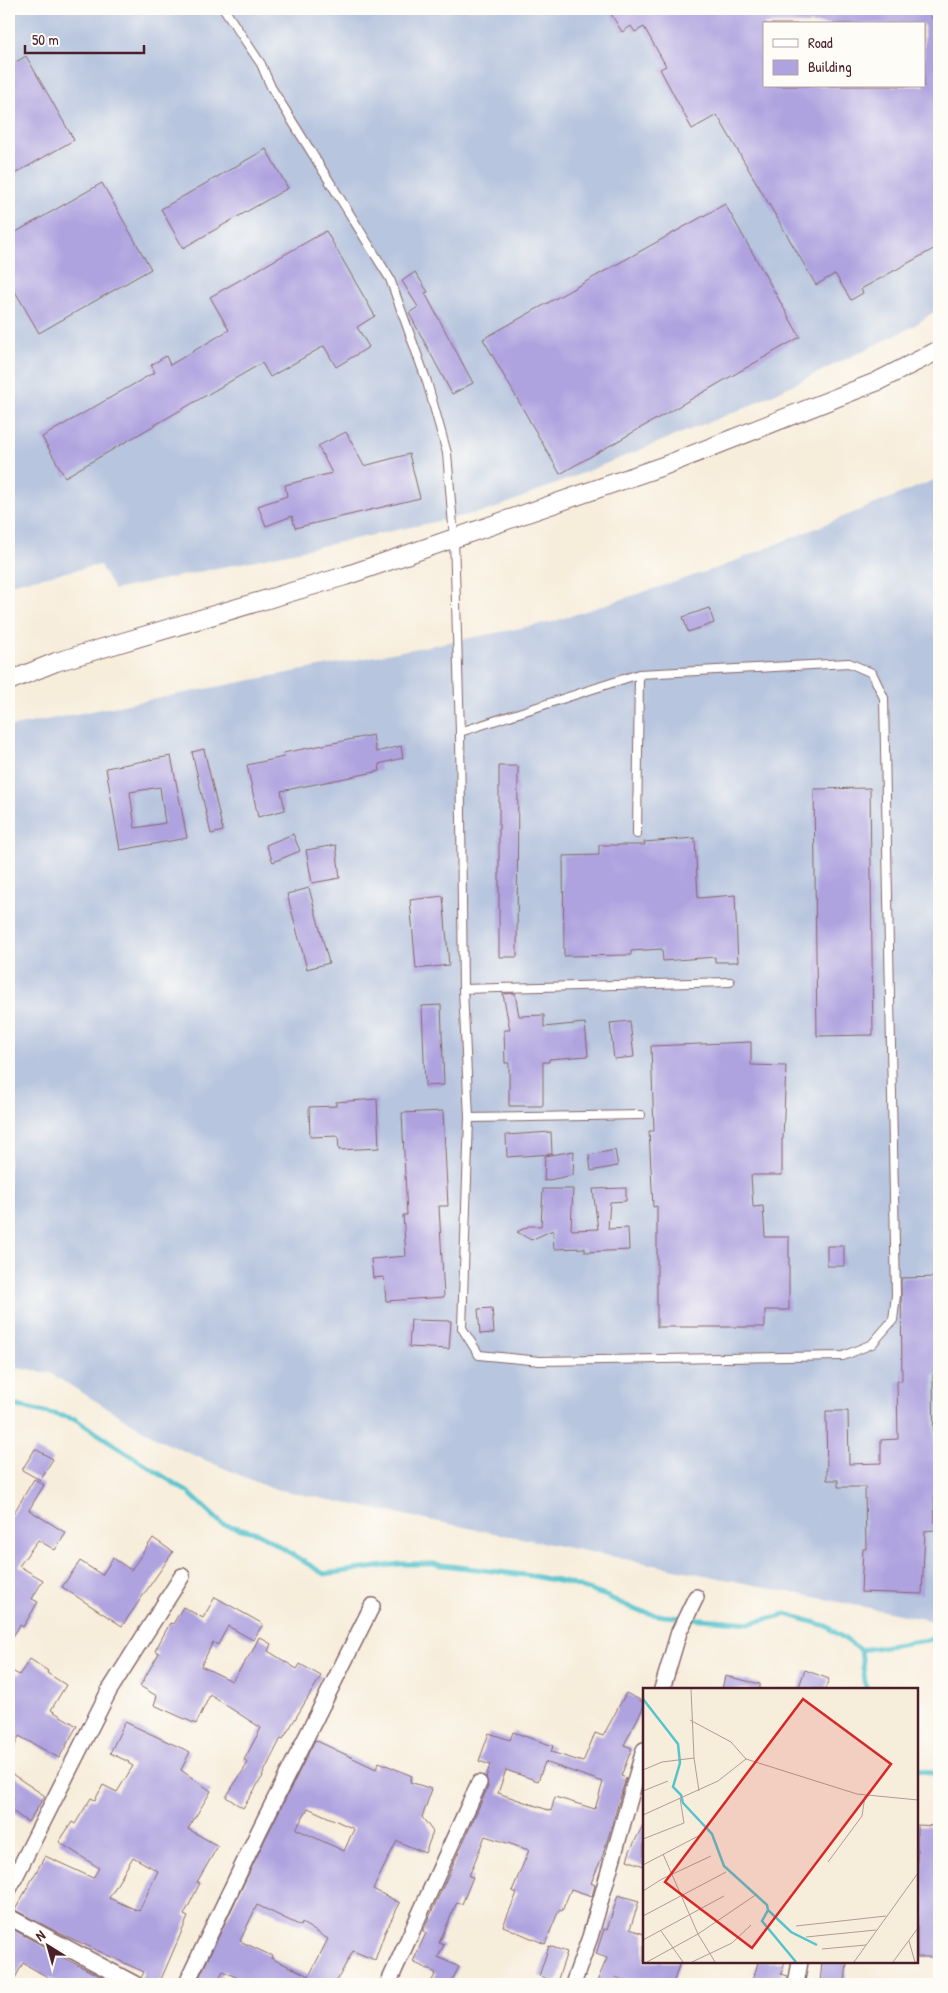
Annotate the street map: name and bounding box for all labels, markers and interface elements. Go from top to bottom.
scale bar [25,22,144,54]
legend [763,22,926,88]
text: 50 m [32,29,59,50]
text: Road [808,32,833,53]
text: Building [808,56,852,77]
inset map [643,1688,918,1963]
north arrow [22,1920,72,1970]
text: N [31,1925,49,1945]

